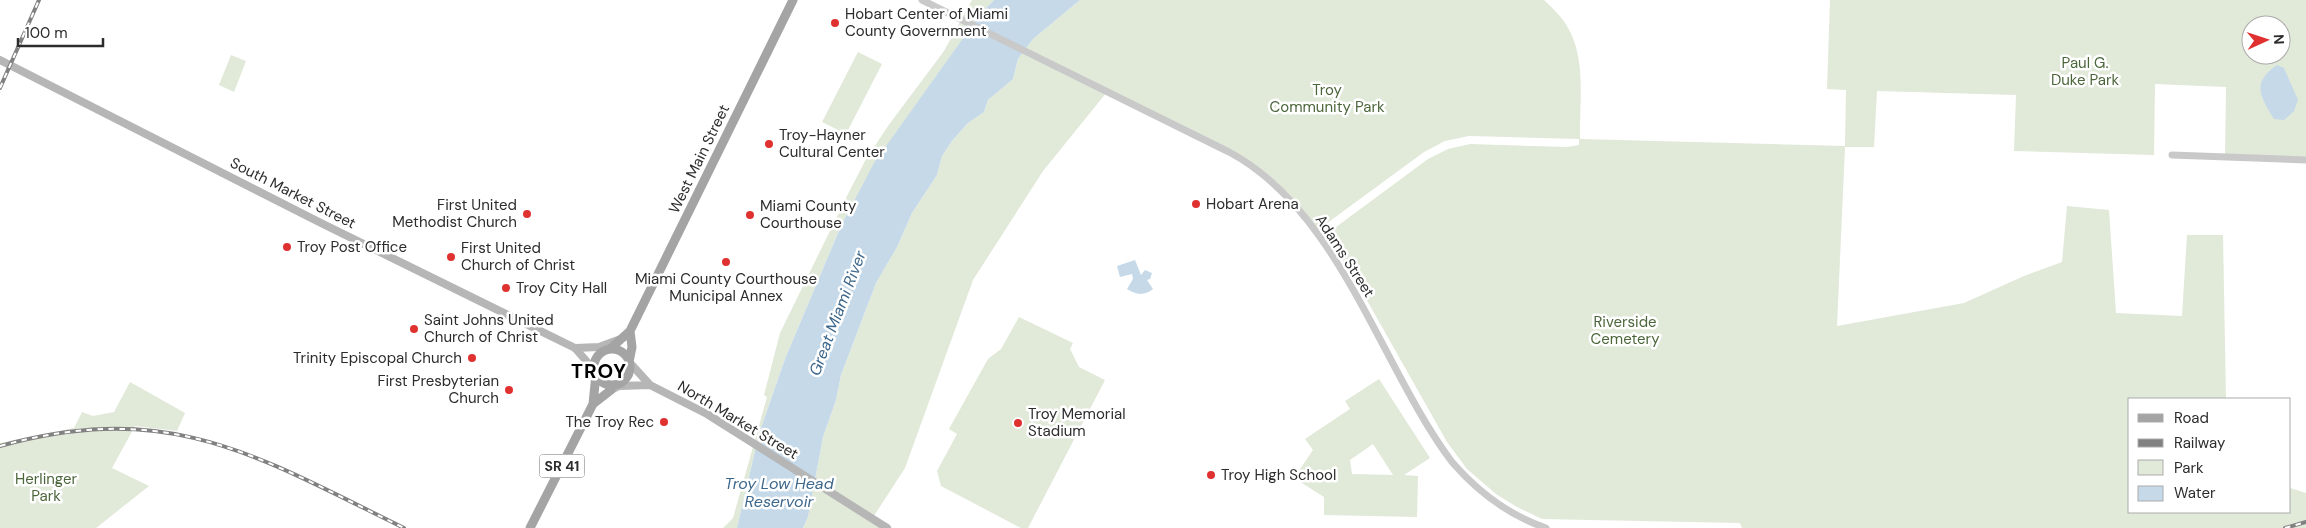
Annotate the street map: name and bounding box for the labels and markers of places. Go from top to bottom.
place label: Hobart Center of Miami County Government [845,4,1008,41]
marker: Hobart Center of Miami County Government [829,17,841,29]
place label: Troy-Hayner Cultural Center [779,125,885,162]
marker: Troy-Hayner Cultural Center [763,138,775,150]
place label: Hobart Arena [1206,194,1299,214]
place label: First United Methodist Church [392,195,517,232]
place label: Miami County Courthouse [760,196,857,233]
marker: Hobart Arena [1190,198,1202,210]
marker: First United Methodist Church [521,208,533,220]
marker: Miami County Courthouse [744,209,756,221]
place label: Troy Post Office [297,237,407,257]
place label: First United Church of Christ [461,238,575,275]
marker: Troy Post Office [281,241,293,253]
marker: First United Church of Christ [445,251,457,263]
marker: Miami County Courthouse Municipal Annex [720,256,732,268]
place label: Miami County Courthouse Municipal Annex [635,269,817,306]
place label: Troy City Hall [516,278,607,298]
marker: Troy City Hall [500,282,512,294]
place label: Saint Johns United Church of Christ [424,310,554,347]
marker: Saint Johns United Church of Christ [408,323,420,335]
place label: Trinity Episcopal Church [293,348,462,368]
marker: Trinity Episcopal Church [466,352,478,364]
place label: First Presbyterian Church [377,371,499,408]
marker: First Presbyterian Church [503,384,515,396]
place label: Troy Memorial Stadium [1028,404,1126,441]
place label: The Troy Rec [565,412,654,432]
marker: The Troy Rec [658,416,670,428]
marker: Troy Memorial Stadium [1012,417,1024,429]
place label: Troy High School [1221,465,1336,485]
marker: Troy High School [1205,469,1217,481]

